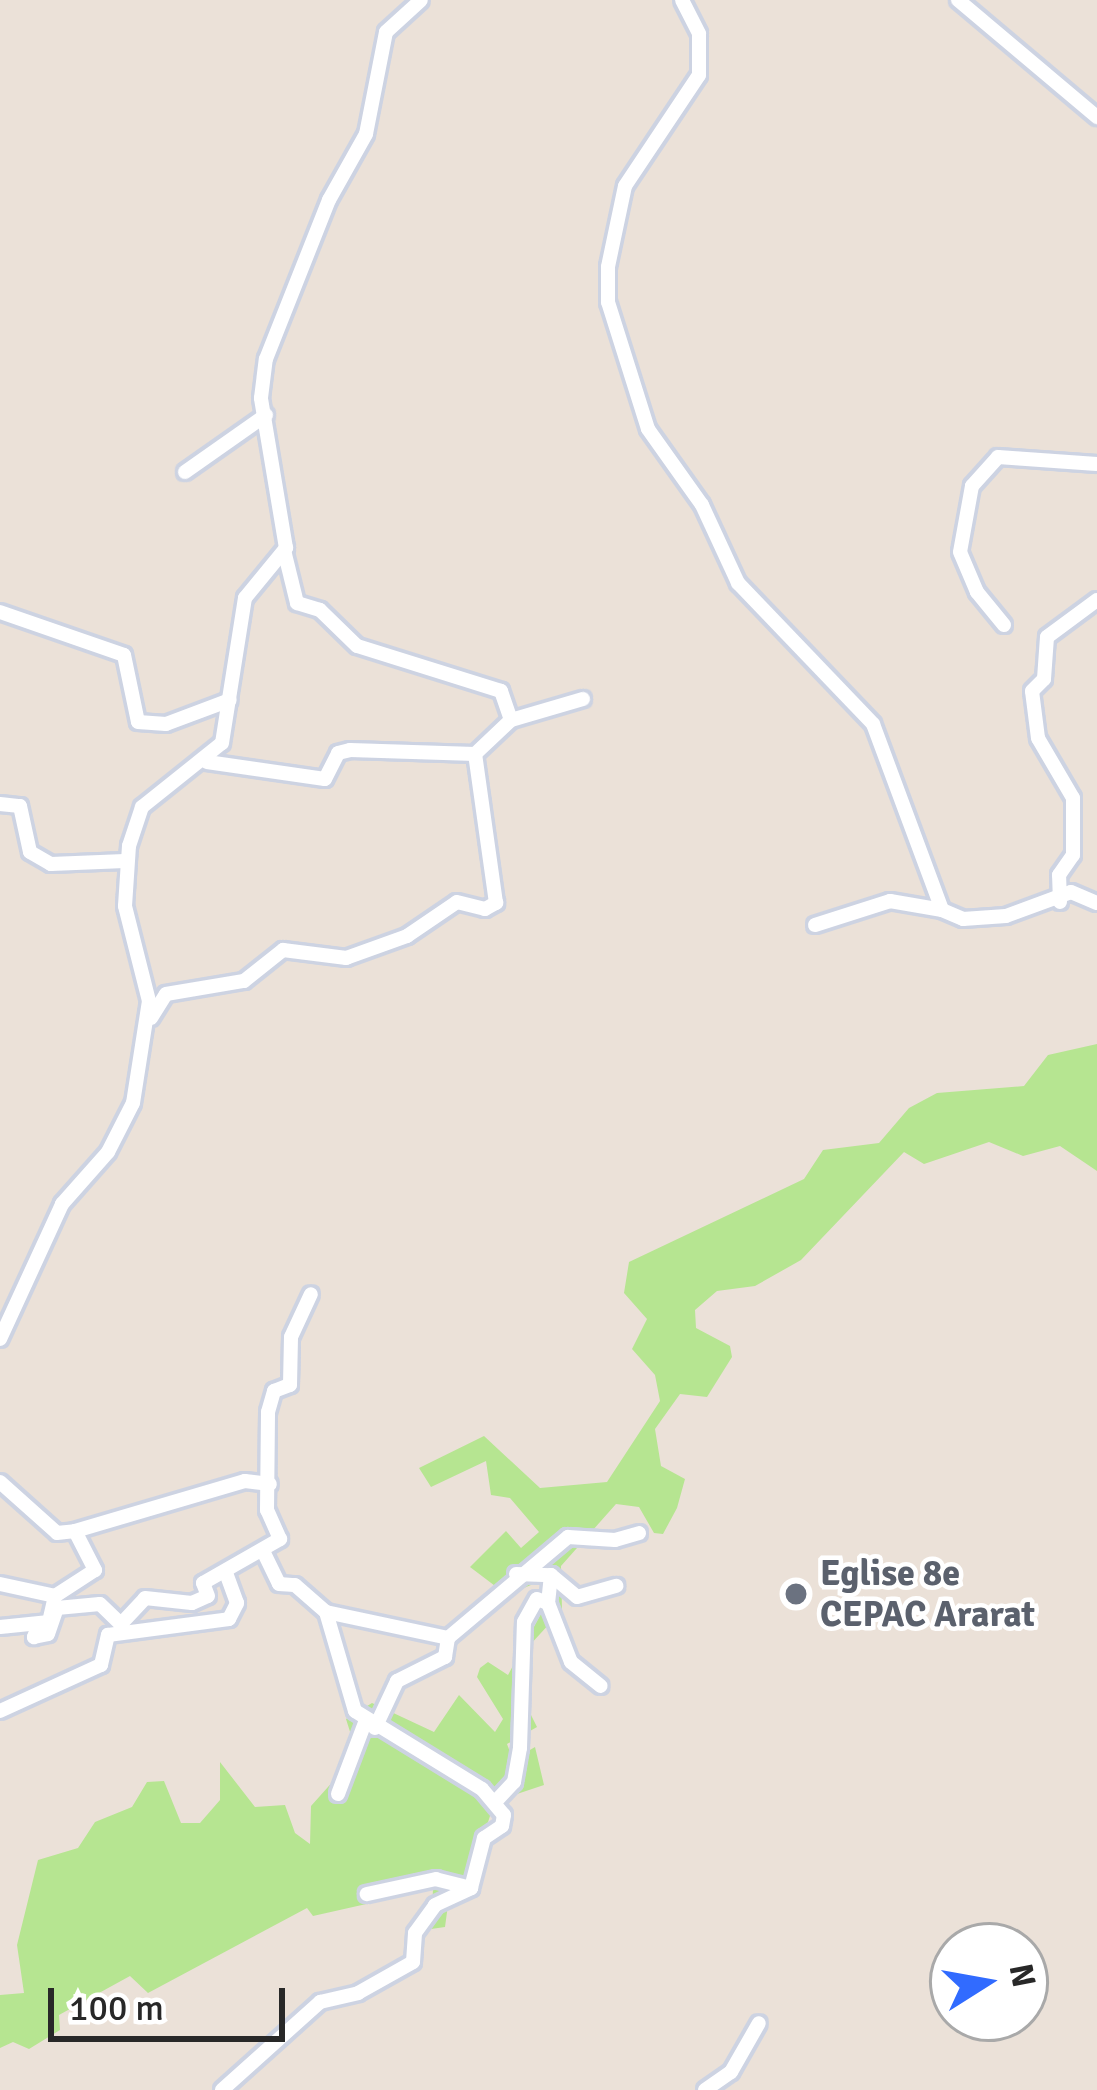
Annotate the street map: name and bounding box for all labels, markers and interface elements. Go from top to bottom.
place label: Eglise 8e CEPAC Ararat [820,1551,1035,1636]
marker: Eglise 8e CEPAC Ararat [783,1581,809,1607]
north arrow [929,1922,1049,2042]
text: N [1000,1960,1044,1991]
scale bar [54,1964,291,2038]
text: 100 m [69,1986,164,2031]

